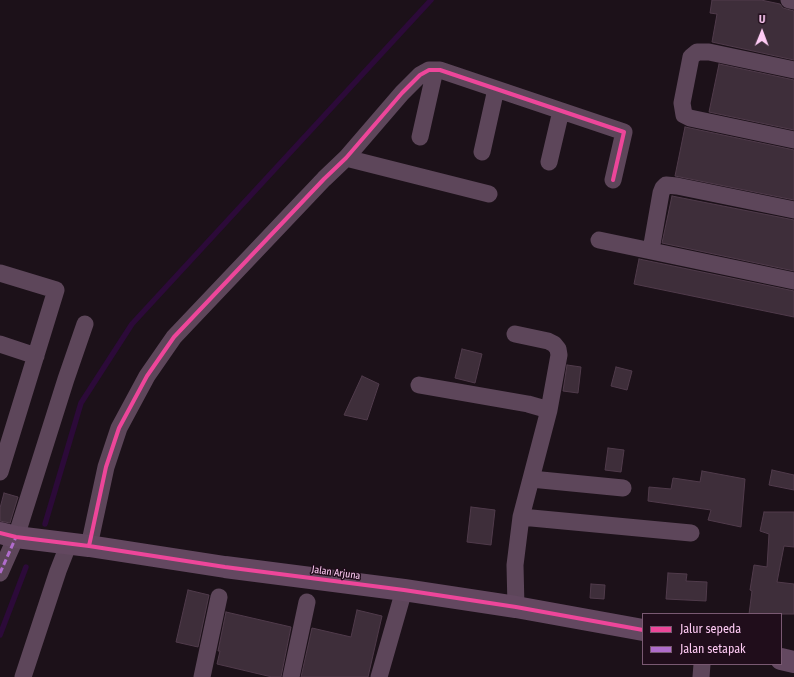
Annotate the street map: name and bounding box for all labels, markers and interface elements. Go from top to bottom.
north arrow [742,12,782,52]
text: U [759,13,766,26]
street label: Jalan Arjuna [311,564,361,582]
legend [642,613,782,665]
text: Jalur sepeda [680,622,741,636]
text: Jalan setapak [680,642,746,656]

